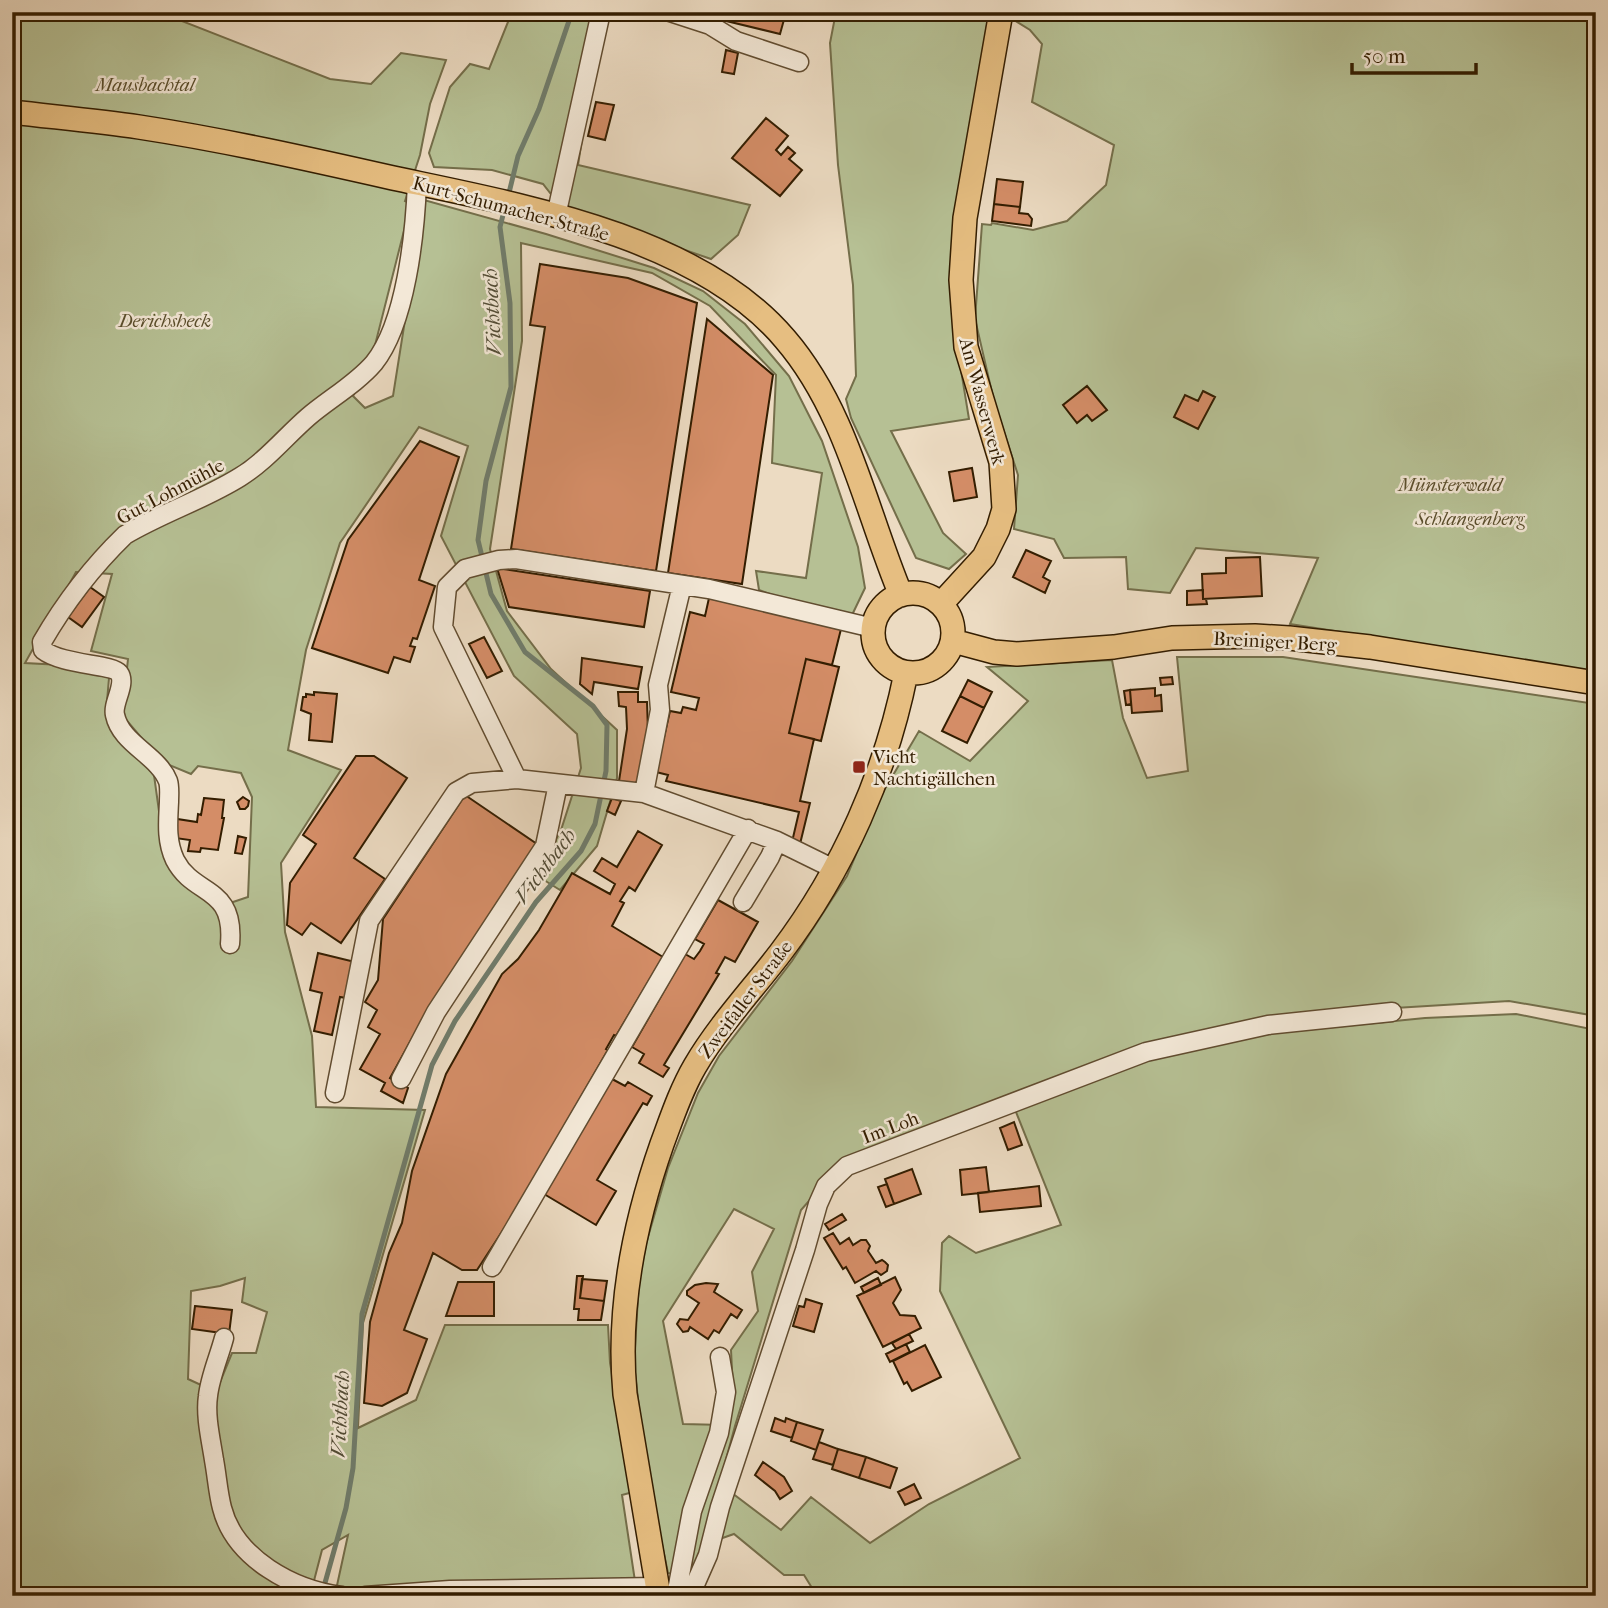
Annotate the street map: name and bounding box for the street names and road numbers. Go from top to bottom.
street label: Kurt-Schumacher-Straße [410,172,611,246]
street label: Am Wasserwerk [954,334,1010,467]
street label: Gut Lohmühle [113,454,228,529]
street label: Breiniger Berg [1213,628,1338,656]
street label: Zweifaller Straße [694,936,797,1063]
street label: Im Loh [859,1107,922,1149]

